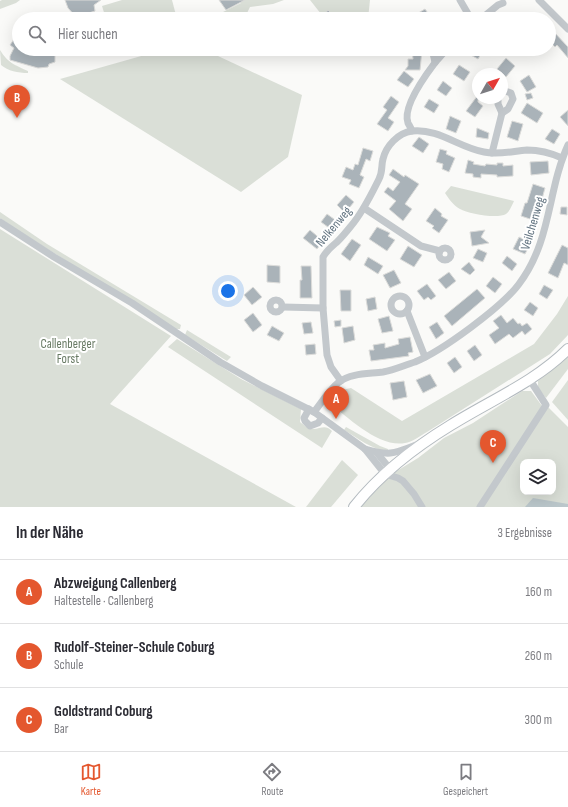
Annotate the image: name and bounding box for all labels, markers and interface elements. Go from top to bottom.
search box [12,12,556,56]
icon: search [26,23,48,45]
text: Hier suchen [58,25,118,44]
north arrow [472,68,508,104]
pin: B [4,85,30,118]
street label: Veilchenweg [517,195,549,252]
street label: Nelkenweg [312,203,355,250]
your location [218,281,238,301]
park label: Callenberger Forst [41,336,96,367]
pin: A [323,386,349,419]
pin: C [480,430,506,463]
map controls [520,459,556,495]
button: layers [520,459,556,495]
text: In der Nähe [16,523,83,543]
text: 3 Ergebnisse [498,525,552,541]
text: Abzweigung Callenberg [54,574,176,593]
text: A [26,584,32,600]
text: 160 m [526,584,552,600]
text: Haltestelle · Callenberg [54,593,154,609]
text: Rudolf-Steiner-Schule Coburg [54,638,215,657]
text: B [26,648,32,664]
text: 260 m [525,648,552,664]
text: Schule [54,657,83,673]
text: Goldstrand Coburg [54,702,153,721]
text: C [26,712,32,728]
text: 300 m [525,712,552,728]
text: Bar [54,721,69,737]
tab: Karte [80,761,102,798]
tab: Route [261,761,283,798]
tab: Gespeichert [443,761,488,798]

